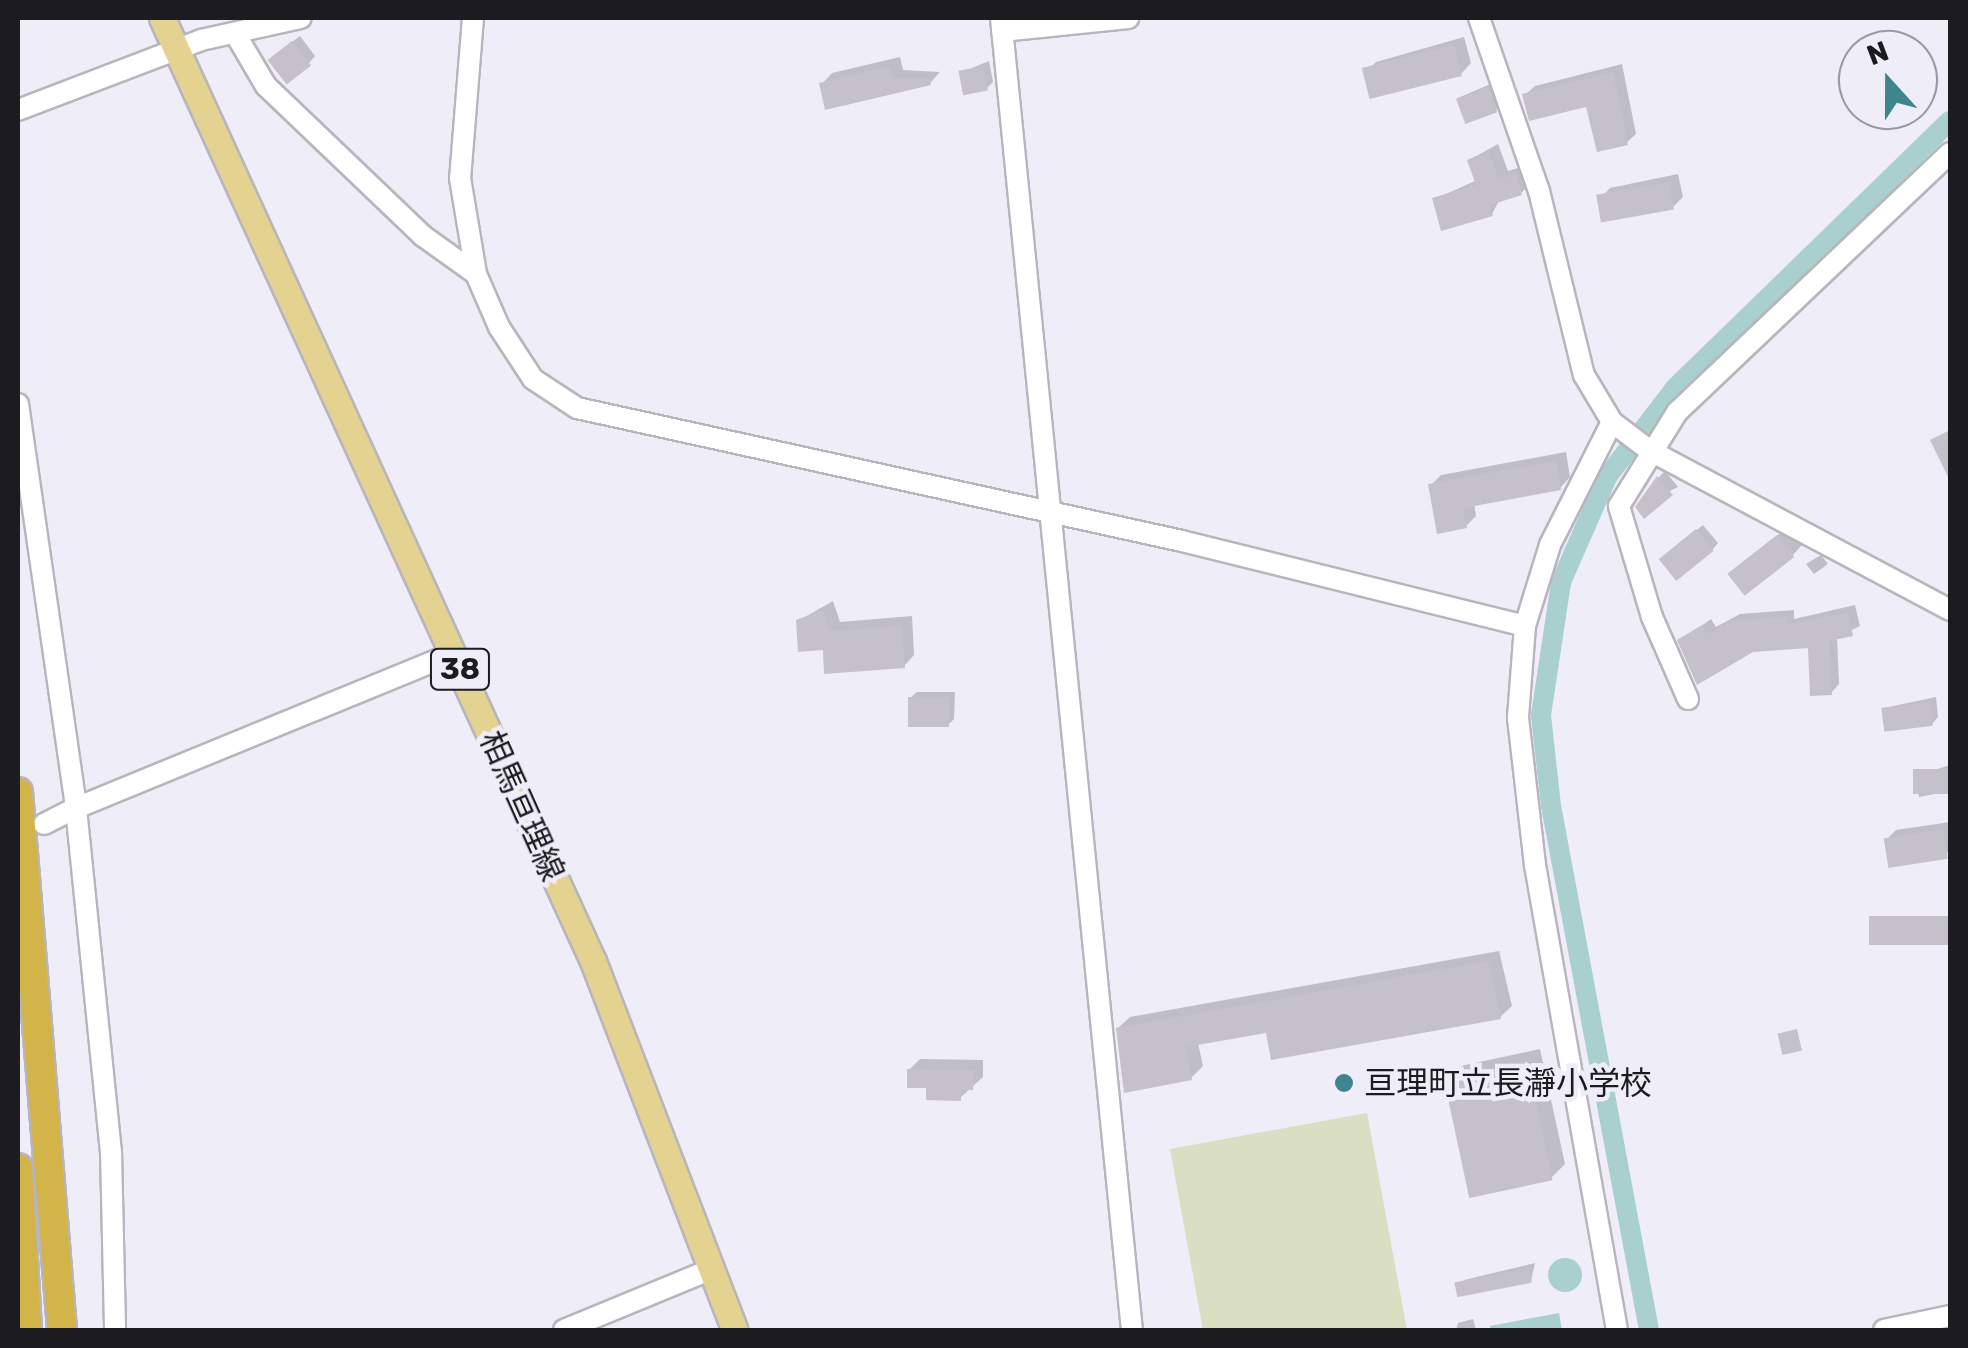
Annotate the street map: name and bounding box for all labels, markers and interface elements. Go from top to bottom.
north arrow [1838,30,1938,130]
text: N [1862,34,1893,72]
road number: 38 [428,644,492,694]
street label: 相馬亘理線 [472,725,572,887]
place label: 亘理町立長瀞小学校 [1364,1064,1652,1102]
marker: 亘理町立長瀞小学校 [1333,1072,1355,1094]

